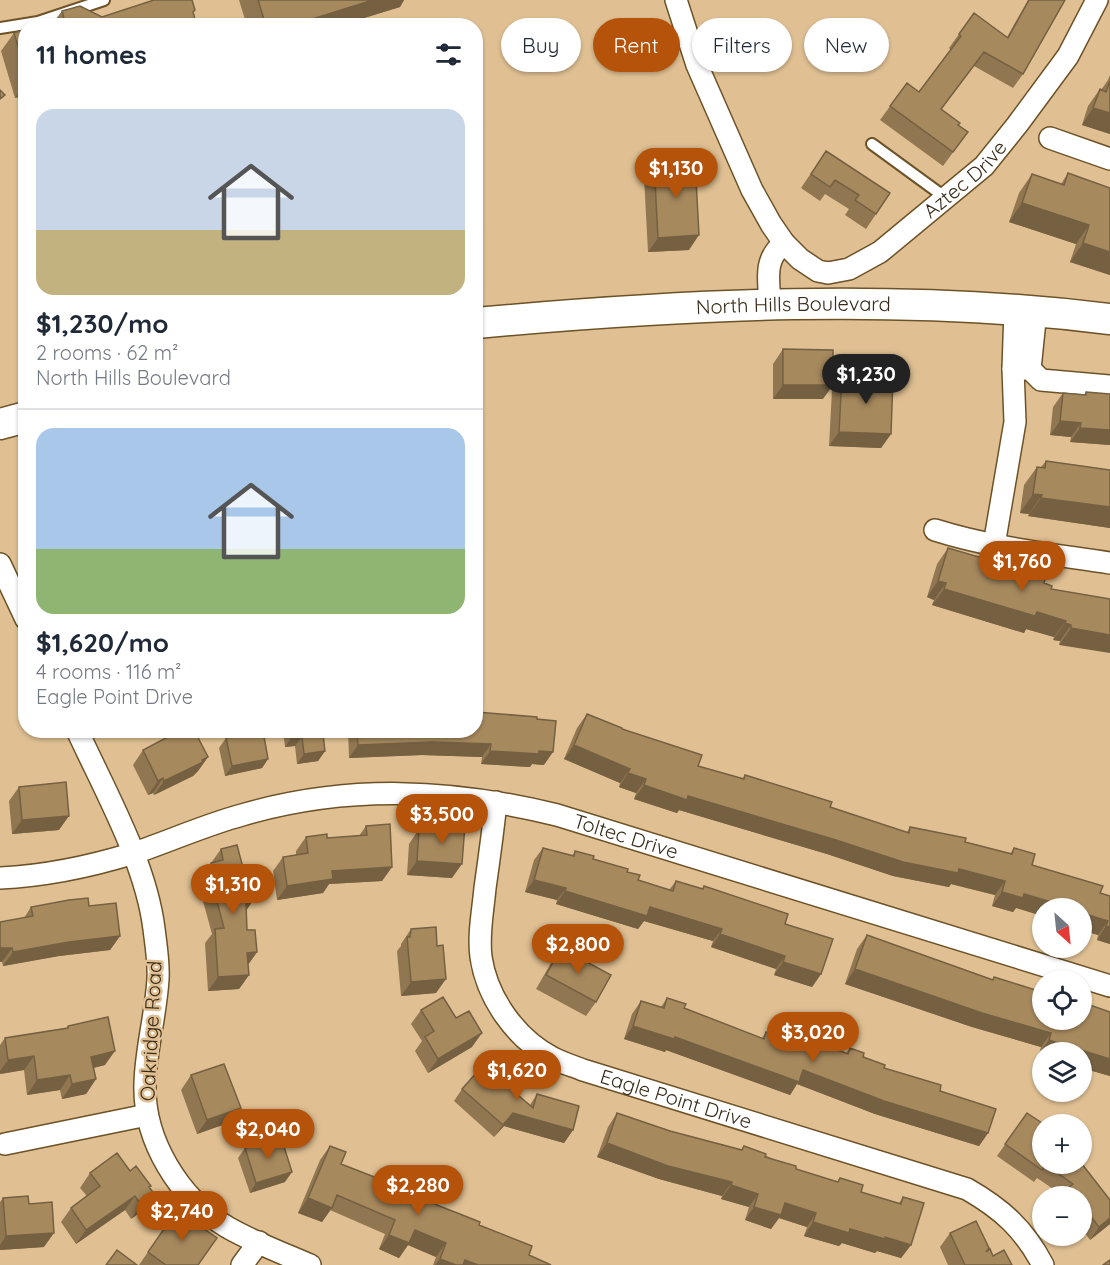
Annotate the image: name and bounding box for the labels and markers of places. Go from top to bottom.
pin: $1,130 [627,148,725,199]
pin: $1,230 [817,354,915,405]
pin: $1,760 [973,541,1071,592]
pin: $3,500 [393,794,491,845]
pin: $1,310 [184,864,282,915]
pin: $2,800 [529,924,627,975]
pin: $3,020 [764,1012,862,1063]
pin: $1,620 [468,1050,566,1101]
pin: $2,040 [219,1109,317,1160]
pin: $2,280 [369,1165,467,1216]
pin: $2,740 [133,1191,231,1242]

